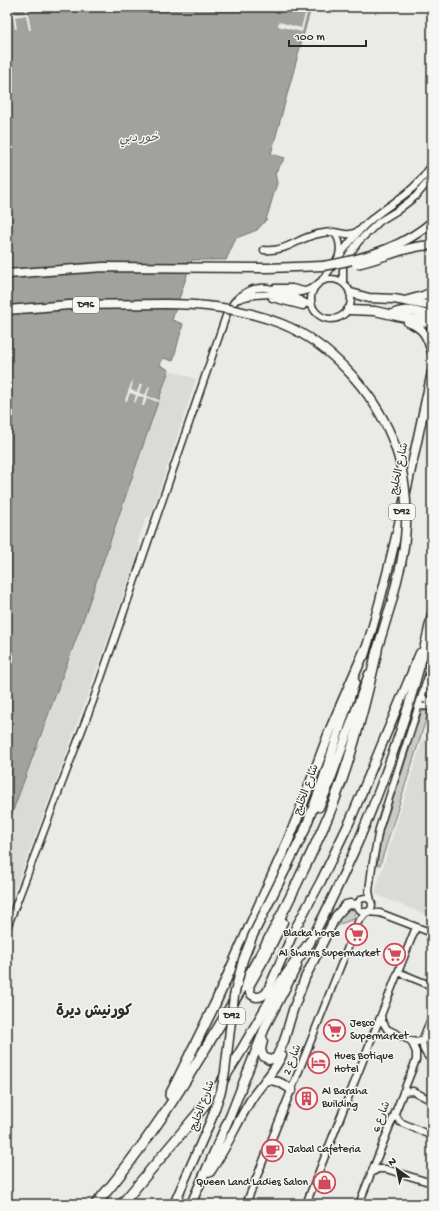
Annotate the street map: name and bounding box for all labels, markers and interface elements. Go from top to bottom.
scale bar [289,22,366,48]
text: 100 m [294,31,325,45]
water label: خور دبي [120,132,159,148]
road number: D96 [73,297,99,313]
street label: شارع الخليج [388,442,412,496]
road number: D92 [389,504,415,520]
street label: شارع الخليج [291,763,323,817]
supermarket icon: Blacka horse [343,921,369,947]
place label: Blacka horse [282,928,340,940]
supermarket icon: Al Shams Supermarket [382,941,408,967]
place label: Al Shams Supermarket [279,948,382,960]
district label: كورنيش ديرة [56,1003,132,1021]
road number: D92 [219,1008,245,1024]
supermarket icon: Jesco Supermarket [321,1017,347,1043]
place label: Jesco Supermarket [350,1018,410,1043]
street label: شارع 2 [281,1043,305,1077]
hotel icon: Hues Botique Hotel [305,1050,331,1076]
place label: Hues Botique Hotel [334,1051,394,1076]
street label: شارع الخليج [187,1079,219,1133]
building icon: Al Baraha Building [294,1085,320,1111]
place label: Al Baraha Building [321,1086,368,1111]
street label: شارع 6 [370,1100,394,1134]
cafe icon: Jabal Cafeteria [260,1137,286,1163]
place label: Jabal Cafeteria [288,1143,361,1156]
north arrow [377,1149,417,1189]
text: N [386,1155,399,1169]
shop icon: Queen Land Ladies Salon [311,1170,337,1196]
place label: Queen Land Ladies Salon [196,1177,309,1189]

